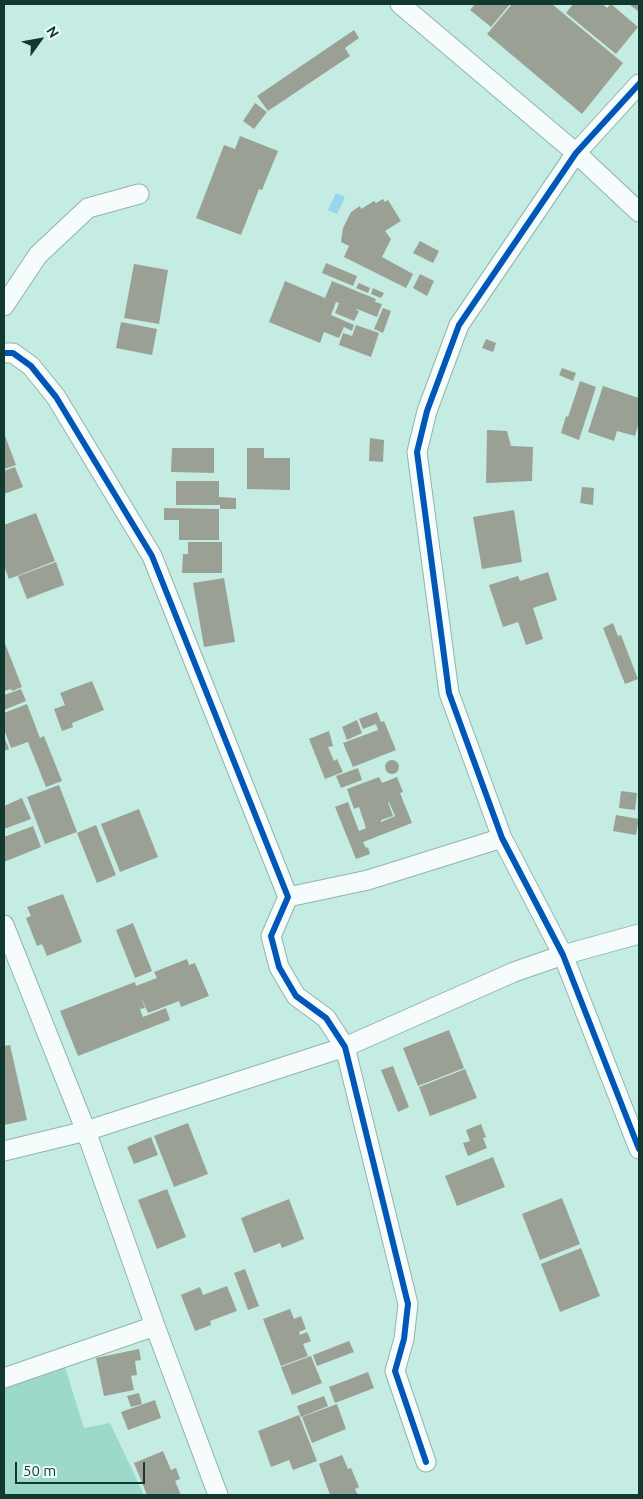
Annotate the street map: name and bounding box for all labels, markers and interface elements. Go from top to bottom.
north arrow [15,15,65,65]
text: N [43,23,62,41]
scale bar [18,1452,148,1484]
text: 50 m [23,1462,56,1479]

